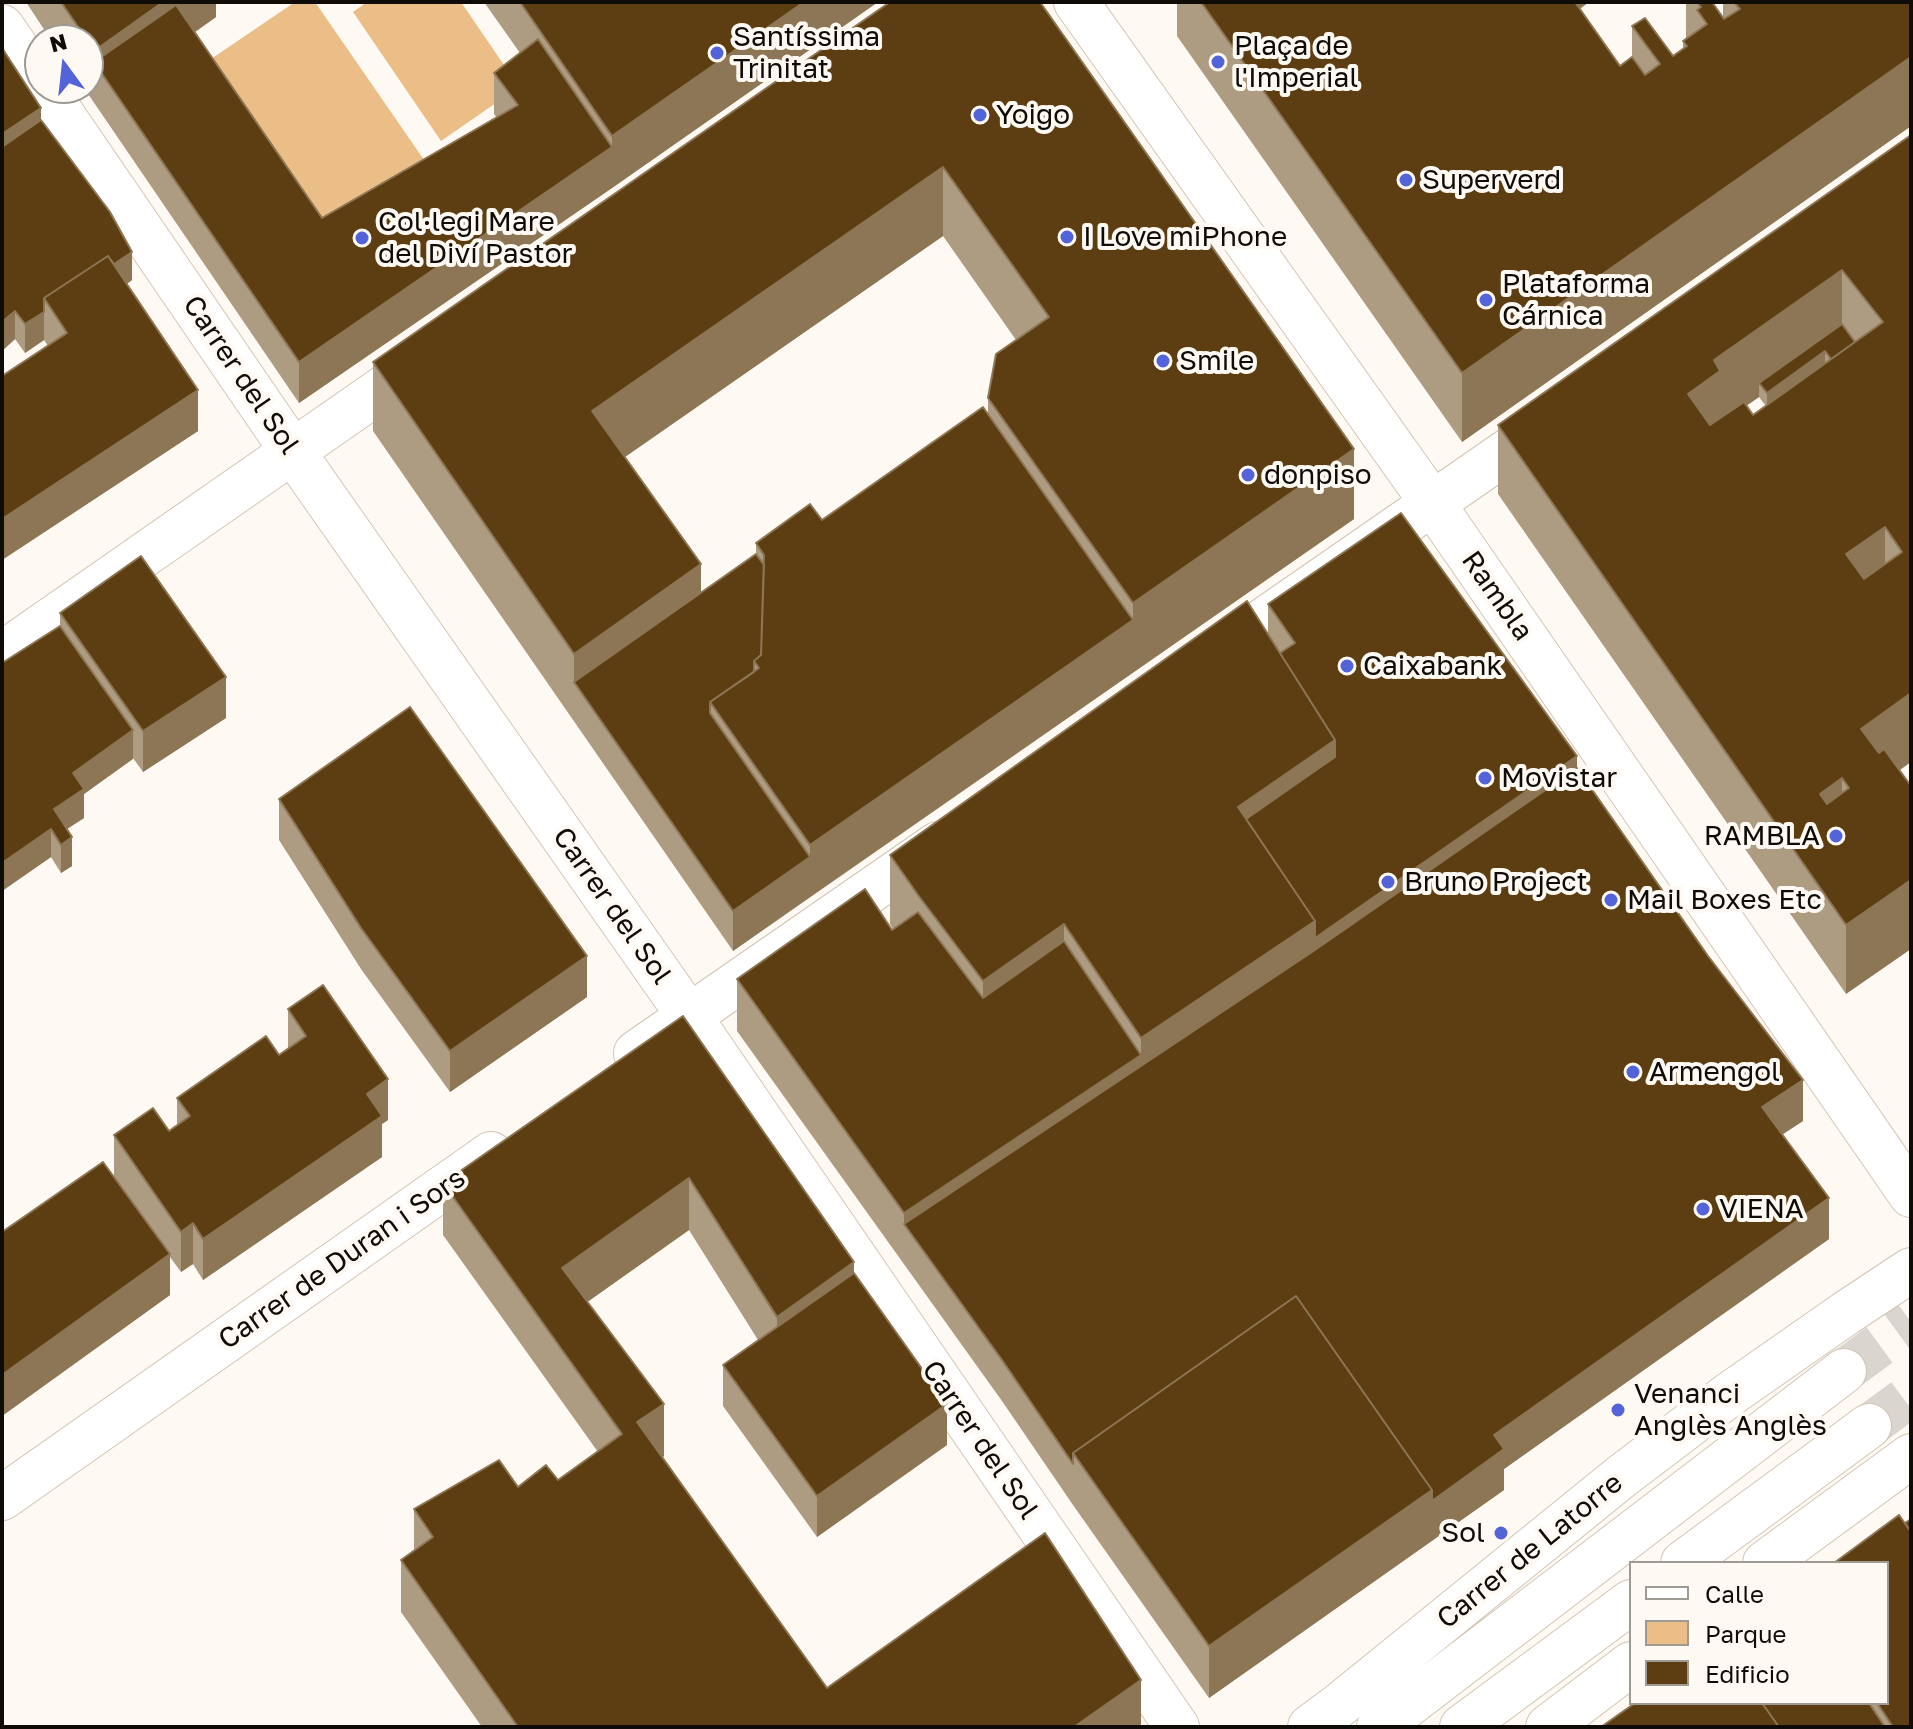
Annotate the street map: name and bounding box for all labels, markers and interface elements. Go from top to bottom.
place label: Santíssima Trinitat [733,20,880,86]
north arrow [24,24,104,104]
text: N [47,27,70,57]
place label: Plaça de l'Imperial [1234,29,1358,95]
marker: Santíssima Trinitat [708,44,726,62]
marker: Plaça de l'Imperial [1209,53,1227,71]
place label: Yoigo [996,98,1070,132]
marker: Yoigo [971,106,989,124]
place label: Superverd [1422,163,1561,197]
marker: Superverd [1397,171,1415,189]
place label: Col·legi Mare del Diví Pastor [378,205,572,271]
place label: I Love miPhone [1083,220,1287,254]
marker: I Love miPhone [1058,228,1076,246]
marker: Col·legi Mare del Diví Pastor [353,229,371,247]
place label: Plataforma Cárnica [1502,267,1650,333]
street label: Carrer del Sol [176,289,306,461]
marker: Plataforma Cárnica [1477,291,1495,309]
place label: Smile [1179,344,1254,378]
marker: Smile [1154,352,1172,370]
place label: donpiso [1264,458,1372,492]
marker: donpiso [1239,466,1257,484]
street label: Rambla [1454,545,1540,647]
place label: Caixabank [1363,649,1502,683]
marker: Caixabank [1338,657,1356,675]
place label: Movistar [1501,761,1617,795]
marker: Movistar [1476,769,1494,787]
place label: RAMBLA [1704,819,1820,853]
street label: Carrer del Sol [546,821,678,991]
marker: RAMBLA [1827,827,1845,845]
place label: Bruno Project [1404,865,1588,899]
marker: Bruno Project [1379,873,1397,891]
place label: Mail Boxes Etc [1627,883,1822,917]
marker: Mail Boxes Etc [1602,891,1620,909]
place label: Armengol [1649,1055,1780,1089]
marker: Armengol [1624,1063,1642,1081]
street label: Carrer de Duran i Sors [212,1161,472,1357]
place label: VIENA [1719,1192,1804,1226]
marker: VIENA [1694,1200,1712,1218]
street label: Carrer del Sol [915,1354,1045,1526]
place label: Venanci Anglès Anglès [1634,1377,1827,1443]
marker: Venanci Anglès Anglès [1609,1401,1627,1419]
street label: Carrer de Latorre [1431,1466,1629,1636]
place label: Sol [1441,1516,1485,1550]
marker: Sol [1492,1524,1510,1542]
legend [1629,1561,1889,1705]
text: Calle [1705,1579,1764,1608]
text: Parque [1705,1619,1786,1648]
text: Edificio [1705,1659,1790,1688]

